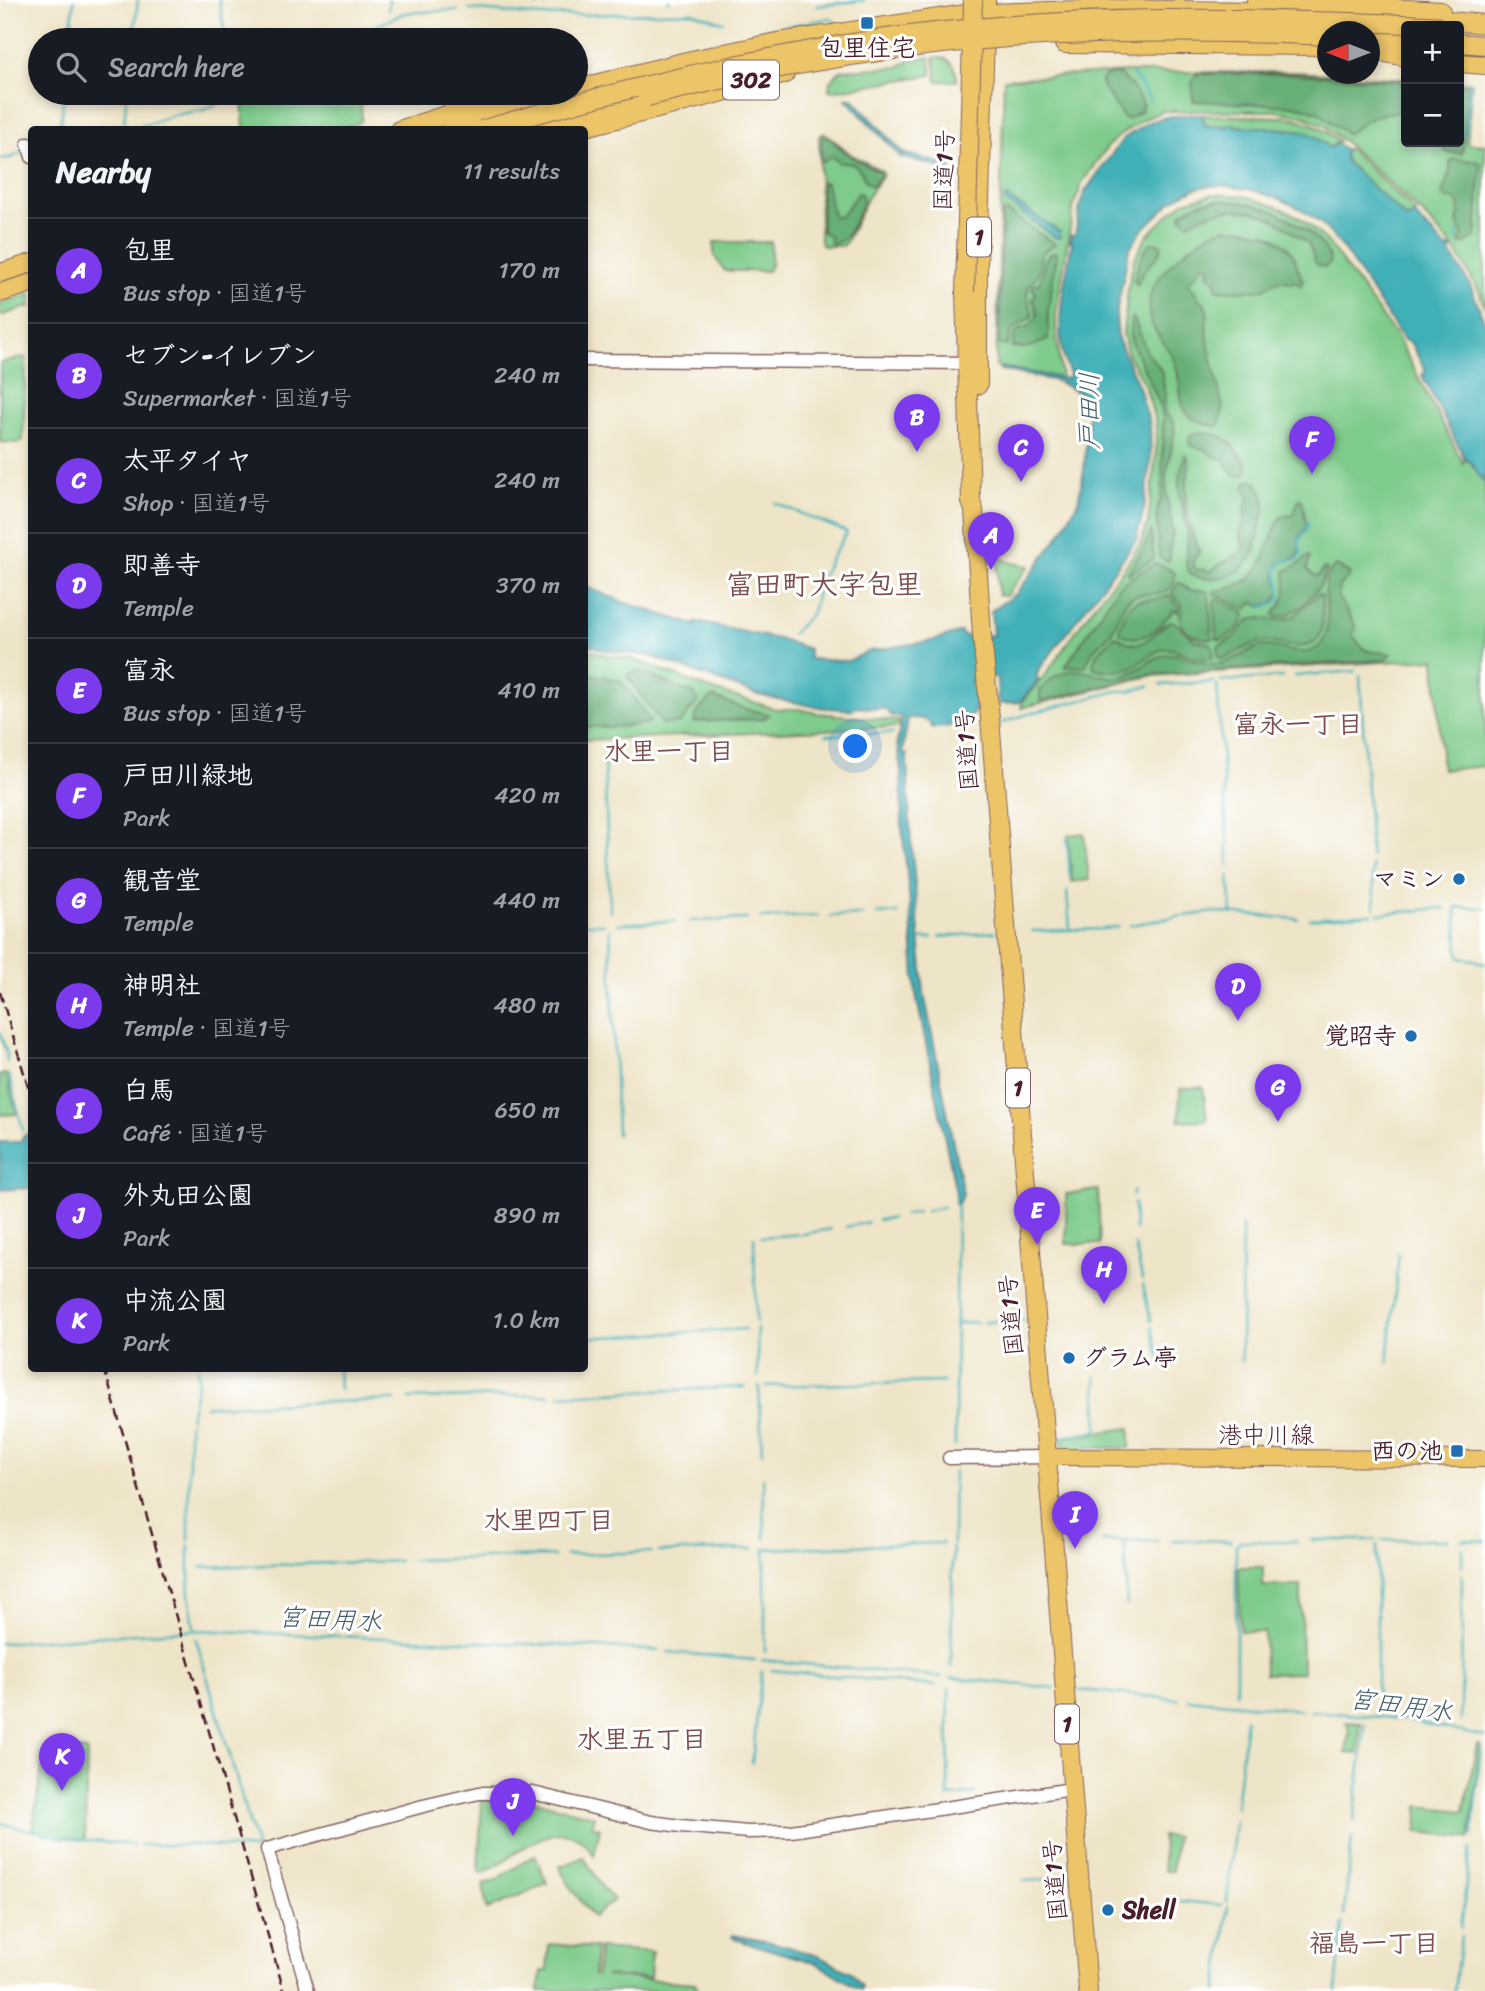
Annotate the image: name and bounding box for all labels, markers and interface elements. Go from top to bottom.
marker: 包里住宅 [859,15,875,31]
north arrow [1317,21,1380,84]
map controls [1401,21,1464,147]
button: + [1401,21,1464,84]
place label: 包里住宅 [819,27,915,69]
search box [28,28,588,105]
text: Search here [108,44,245,90]
icon: search [52,48,90,86]
road number: 302 [723,60,779,100]
button: − [1401,84,1464,147]
street label: 国道1号 [922,128,966,212]
text: Nearby [56,145,151,199]
text: 11 results [463,151,560,192]
road number: 1 [967,218,991,256]
text: 包里 [123,227,175,273]
text: A [71,250,87,291]
text: 170 m [499,250,560,291]
text: Bus stop · 国道1号 [123,273,307,314]
text: セブン-イレブン [123,332,317,378]
text: B [72,355,86,396]
text: 240 m [494,355,560,396]
water label: 戸田川 [1066,372,1112,450]
text: Supermarket · 国道1号 [123,378,352,419]
pin: B [894,394,940,452]
pin: F [1289,416,1335,474]
pin: C [998,424,1044,482]
text: 太平タイヤ [123,437,252,483]
text: C [72,460,86,501]
text: 240 m [494,460,560,501]
text: Shop · 国道1号 [123,483,270,524]
pin: A [968,512,1014,570]
text: 即善寺 [123,542,201,588]
district label: 富田町大字包里 [726,560,922,609]
text: D [72,565,86,606]
text: 370 m [496,565,560,606]
text: Temple [123,588,194,629]
text: 富永 [123,647,175,693]
text: E [73,670,85,711]
text: 410 m [498,670,560,711]
text: Bus stop · 国道1号 [123,693,307,734]
district label: 富永一丁目 [1233,701,1363,747]
street label: 国道1号 [943,707,991,793]
district label: 水里一丁目 [604,728,734,774]
your location [838,729,872,763]
text: 戸田川緑地 [123,752,253,798]
text: F [73,775,85,816]
text: 420 m [494,775,560,816]
text: Park [123,798,170,839]
text: 観音堂 [123,857,201,903]
place label: マミン [1373,858,1445,900]
marker: マミン [1451,871,1467,887]
text: G [72,880,86,921]
text: 440 m [493,880,560,921]
text: Temple [123,903,194,944]
text: 神明社 [123,962,201,1008]
pin: D [1215,963,1261,1021]
text: H [71,985,87,1026]
text: 480 m [494,985,560,1026]
text: Temple · 国道1号 [123,1008,291,1049]
place label: 覚昭寺 [1325,1015,1397,1057]
marker: 覚昭寺 [1403,1028,1419,1044]
pin: G [1255,1064,1301,1122]
text: 白馬 [123,1067,175,1113]
road number: 1 [1006,1068,1030,1107]
text: I [74,1090,84,1131]
text: 650 m [495,1090,560,1131]
text: Café · 国道1号 [123,1113,268,1154]
text: 外丸田公園 [123,1172,253,1218]
pin: E [1014,1187,1060,1245]
text: J [74,1195,84,1236]
text: 890 m [494,1195,560,1236]
text: Park [123,1218,170,1259]
pin: H [1081,1246,1127,1304]
street label: 国道1号 [986,1272,1036,1358]
text: 中流公園 [123,1277,227,1323]
text: K [72,1300,86,1341]
text: 1.0 km [493,1300,560,1341]
text: Park [123,1323,170,1364]
place label: グラム亭 [1083,1337,1178,1379]
marker: グラム亭 [1061,1350,1077,1366]
street label: 港中川線 [1218,1414,1314,1456]
place label: 西の池 [1371,1430,1443,1472]
marker: 西の池 [1449,1443,1465,1459]
pin: I [1052,1491,1098,1549]
district label: 水里四丁目 [484,1497,614,1543]
water label: 宮田用水 [277,1593,383,1645]
water label: 宮田用水 [1346,1675,1456,1735]
road number: 1 [1055,1704,1079,1744]
district label: 水里五丁目 [577,1716,707,1762]
pin: K [39,1733,85,1791]
pin: J [490,1778,536,1836]
street label: 国道1号 [1030,1837,1080,1923]
place label: Shell [1121,1889,1177,1931]
marker: Shell [1100,1902,1116,1918]
district label: 福島一丁目 [1309,1920,1439,1966]

